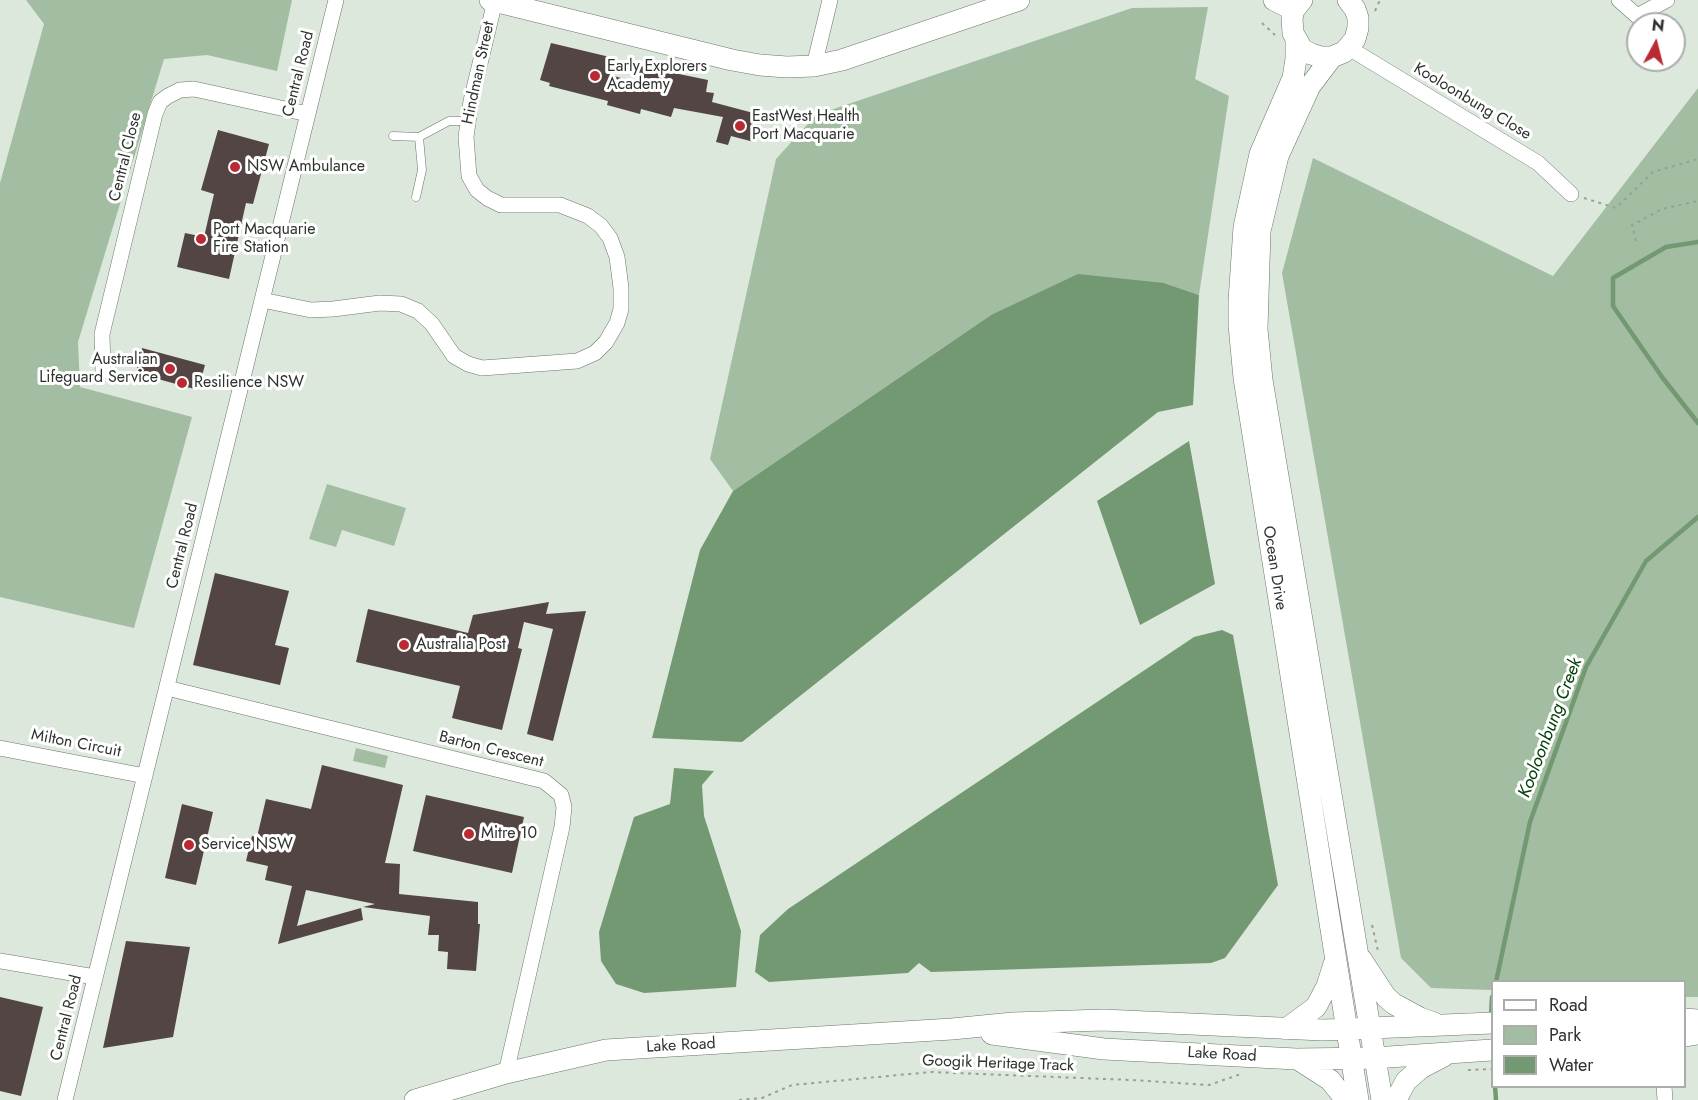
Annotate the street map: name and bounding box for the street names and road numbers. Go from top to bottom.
street label: Hindman Street [459,20,499,126]
street label: Central Road [279,29,319,119]
street label: Kooloonbung Close [1410,59,1534,145]
street label: Central Close [106,110,146,204]
street label: Central Road [163,501,203,591]
street label: Ocean Drive [1258,525,1290,611]
street label: Milton Circuit [30,726,122,762]
street label: Barton Crescent [437,728,545,772]
street label: Central Road [47,973,87,1063]
street label: Lake Road [646,1035,716,1057]
street label: Lake Road [1187,1044,1257,1066]
street label: Googik Heritage Track [922,1052,1074,1076]

